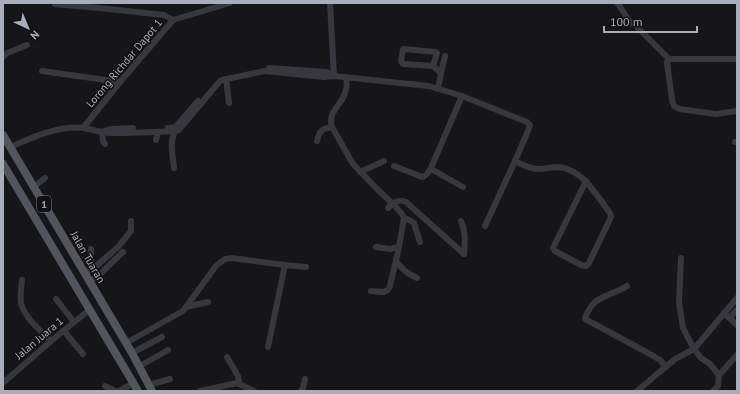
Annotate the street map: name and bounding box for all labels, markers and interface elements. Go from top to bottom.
north arrow [8,8,48,48]
scale bar [604,8,697,34]
text: 100 m [610,14,643,29]
street label: Lorong Richdar Dapot 1 [83,16,165,110]
text: N [27,28,42,43]
road number: 1 [37,196,51,212]
street label: Jalan Tuaran [67,228,108,285]
street label: Jalan Juara 1 [11,314,66,363]

